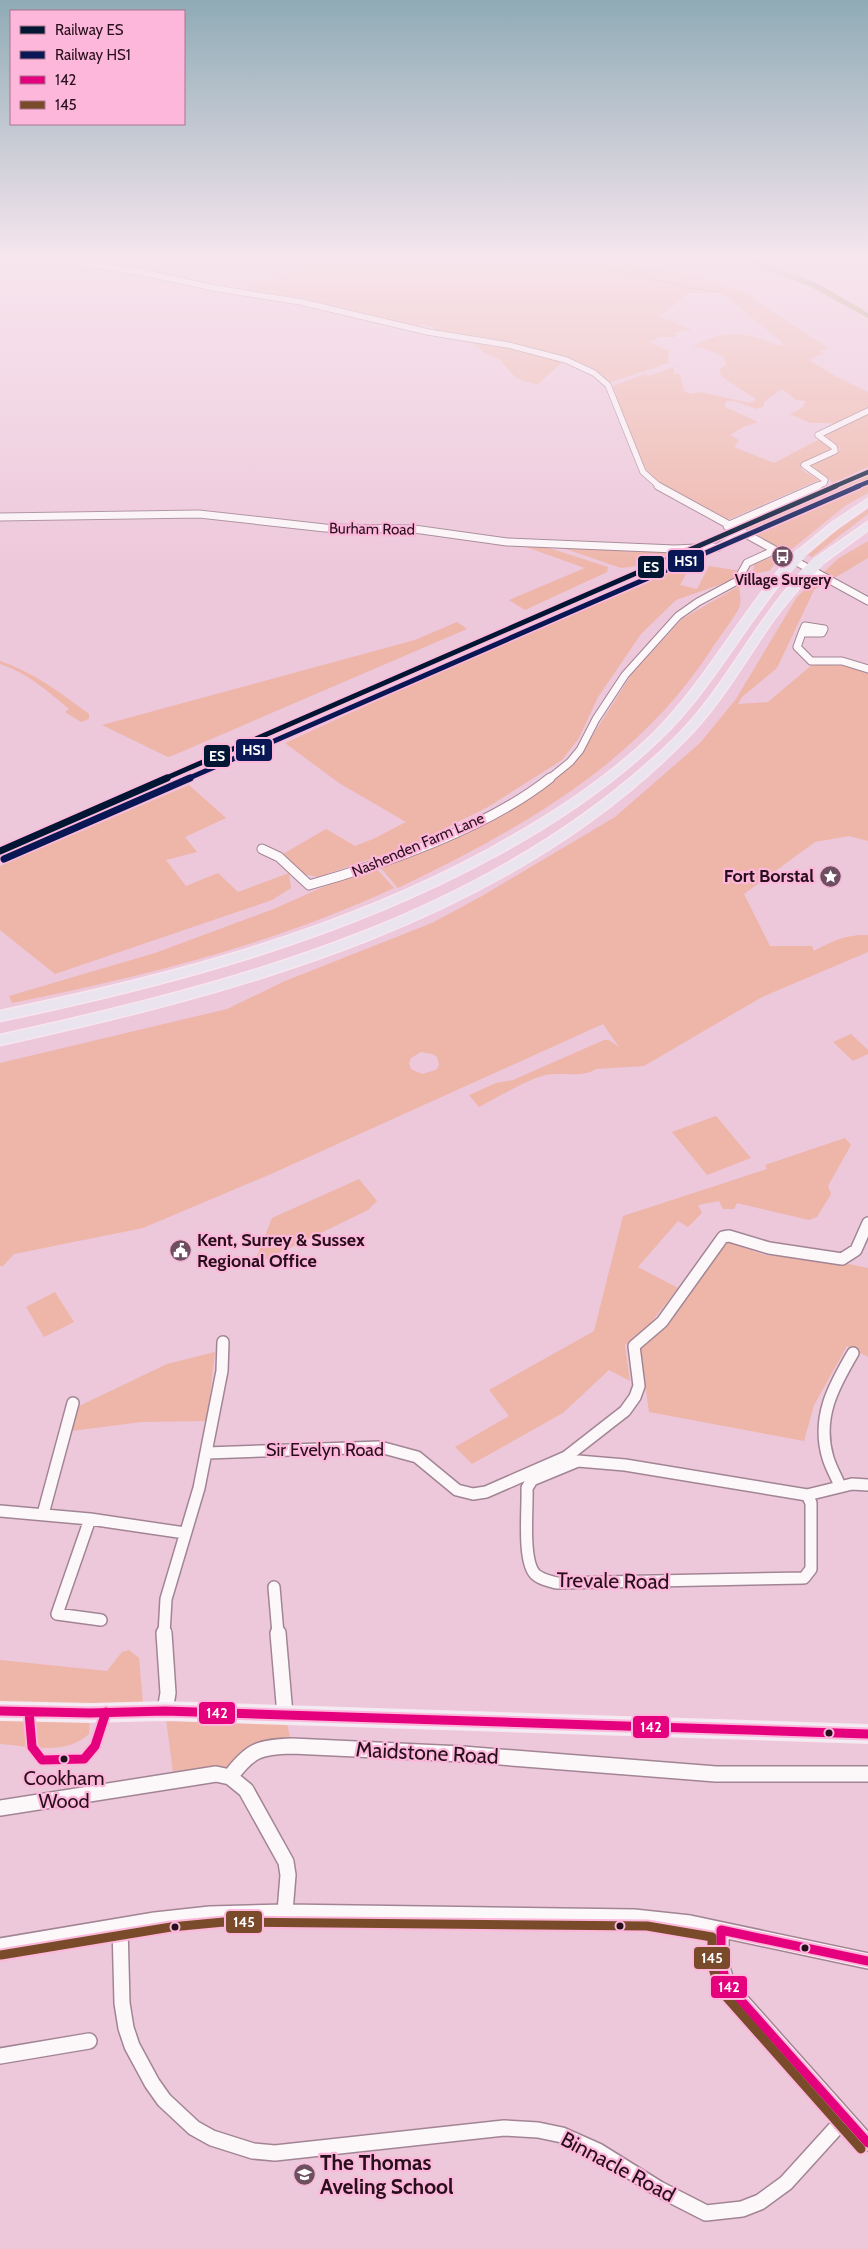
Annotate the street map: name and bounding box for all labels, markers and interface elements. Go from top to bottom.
legend [10,10,185,125]
text: Railway ES [55,21,124,39]
text: Railway HS1 [55,46,131,64]
text: 142 [55,71,77,89]
text: 145 [55,96,77,114]
street label: Burham Road [329,519,415,539]
bus stop icon: Village Surgery [771,545,795,569]
line badge: HS1 [667,549,705,573]
text: HS1 [674,552,698,570]
line badge: ES [637,555,665,579]
text: ES [643,558,659,576]
place label: Village Surgery [735,571,832,589]
line badge: HS1 [235,738,273,762]
text: HS1 [242,741,266,759]
line badge: ES [203,744,231,768]
text: ES [209,747,225,765]
street label: Nashenden Farm Lane [349,809,487,881]
place icon: Fort Borstal [818,864,842,888]
place label: Fort Borstal [724,865,814,887]
place label: Kent, Surrey & Sussex Regional Office [197,1229,365,1272]
public building icon: Kent, Surrey & Sussex Regional Office [169,1238,193,1262]
street label: Sir Evelyn Road [266,1439,384,1461]
street label: Trevale Road [557,1567,669,1594]
line badge: 142 [198,1701,236,1725]
text: 142 [206,1704,228,1722]
line badge: 142 [632,1715,670,1739]
text: 142 [640,1718,662,1736]
unlabelled marker [824,1728,834,1738]
street label: Maidstone Road [355,1736,499,1769]
marker: Cookham Wood [59,1754,69,1764]
place label: Cookham Wood [24,1766,104,1813]
line badge: 145 [225,1910,263,1934]
text: 145 [233,1913,255,1931]
unlabelled marker [615,1921,625,1931]
unlabelled marker [170,1922,180,1932]
unlabelled marker [800,1943,810,1953]
line badge: 145 [693,1946,731,1970]
text: 145 [701,1949,723,1967]
line badge: 142 [710,1975,748,1999]
text: 142 [718,1978,740,1996]
street label: Binnacle Road [557,2126,680,2207]
place label: The Thomas Aveling School [320,2150,454,2199]
school or university icon: The Thomas Aveling School [292,2163,316,2187]

